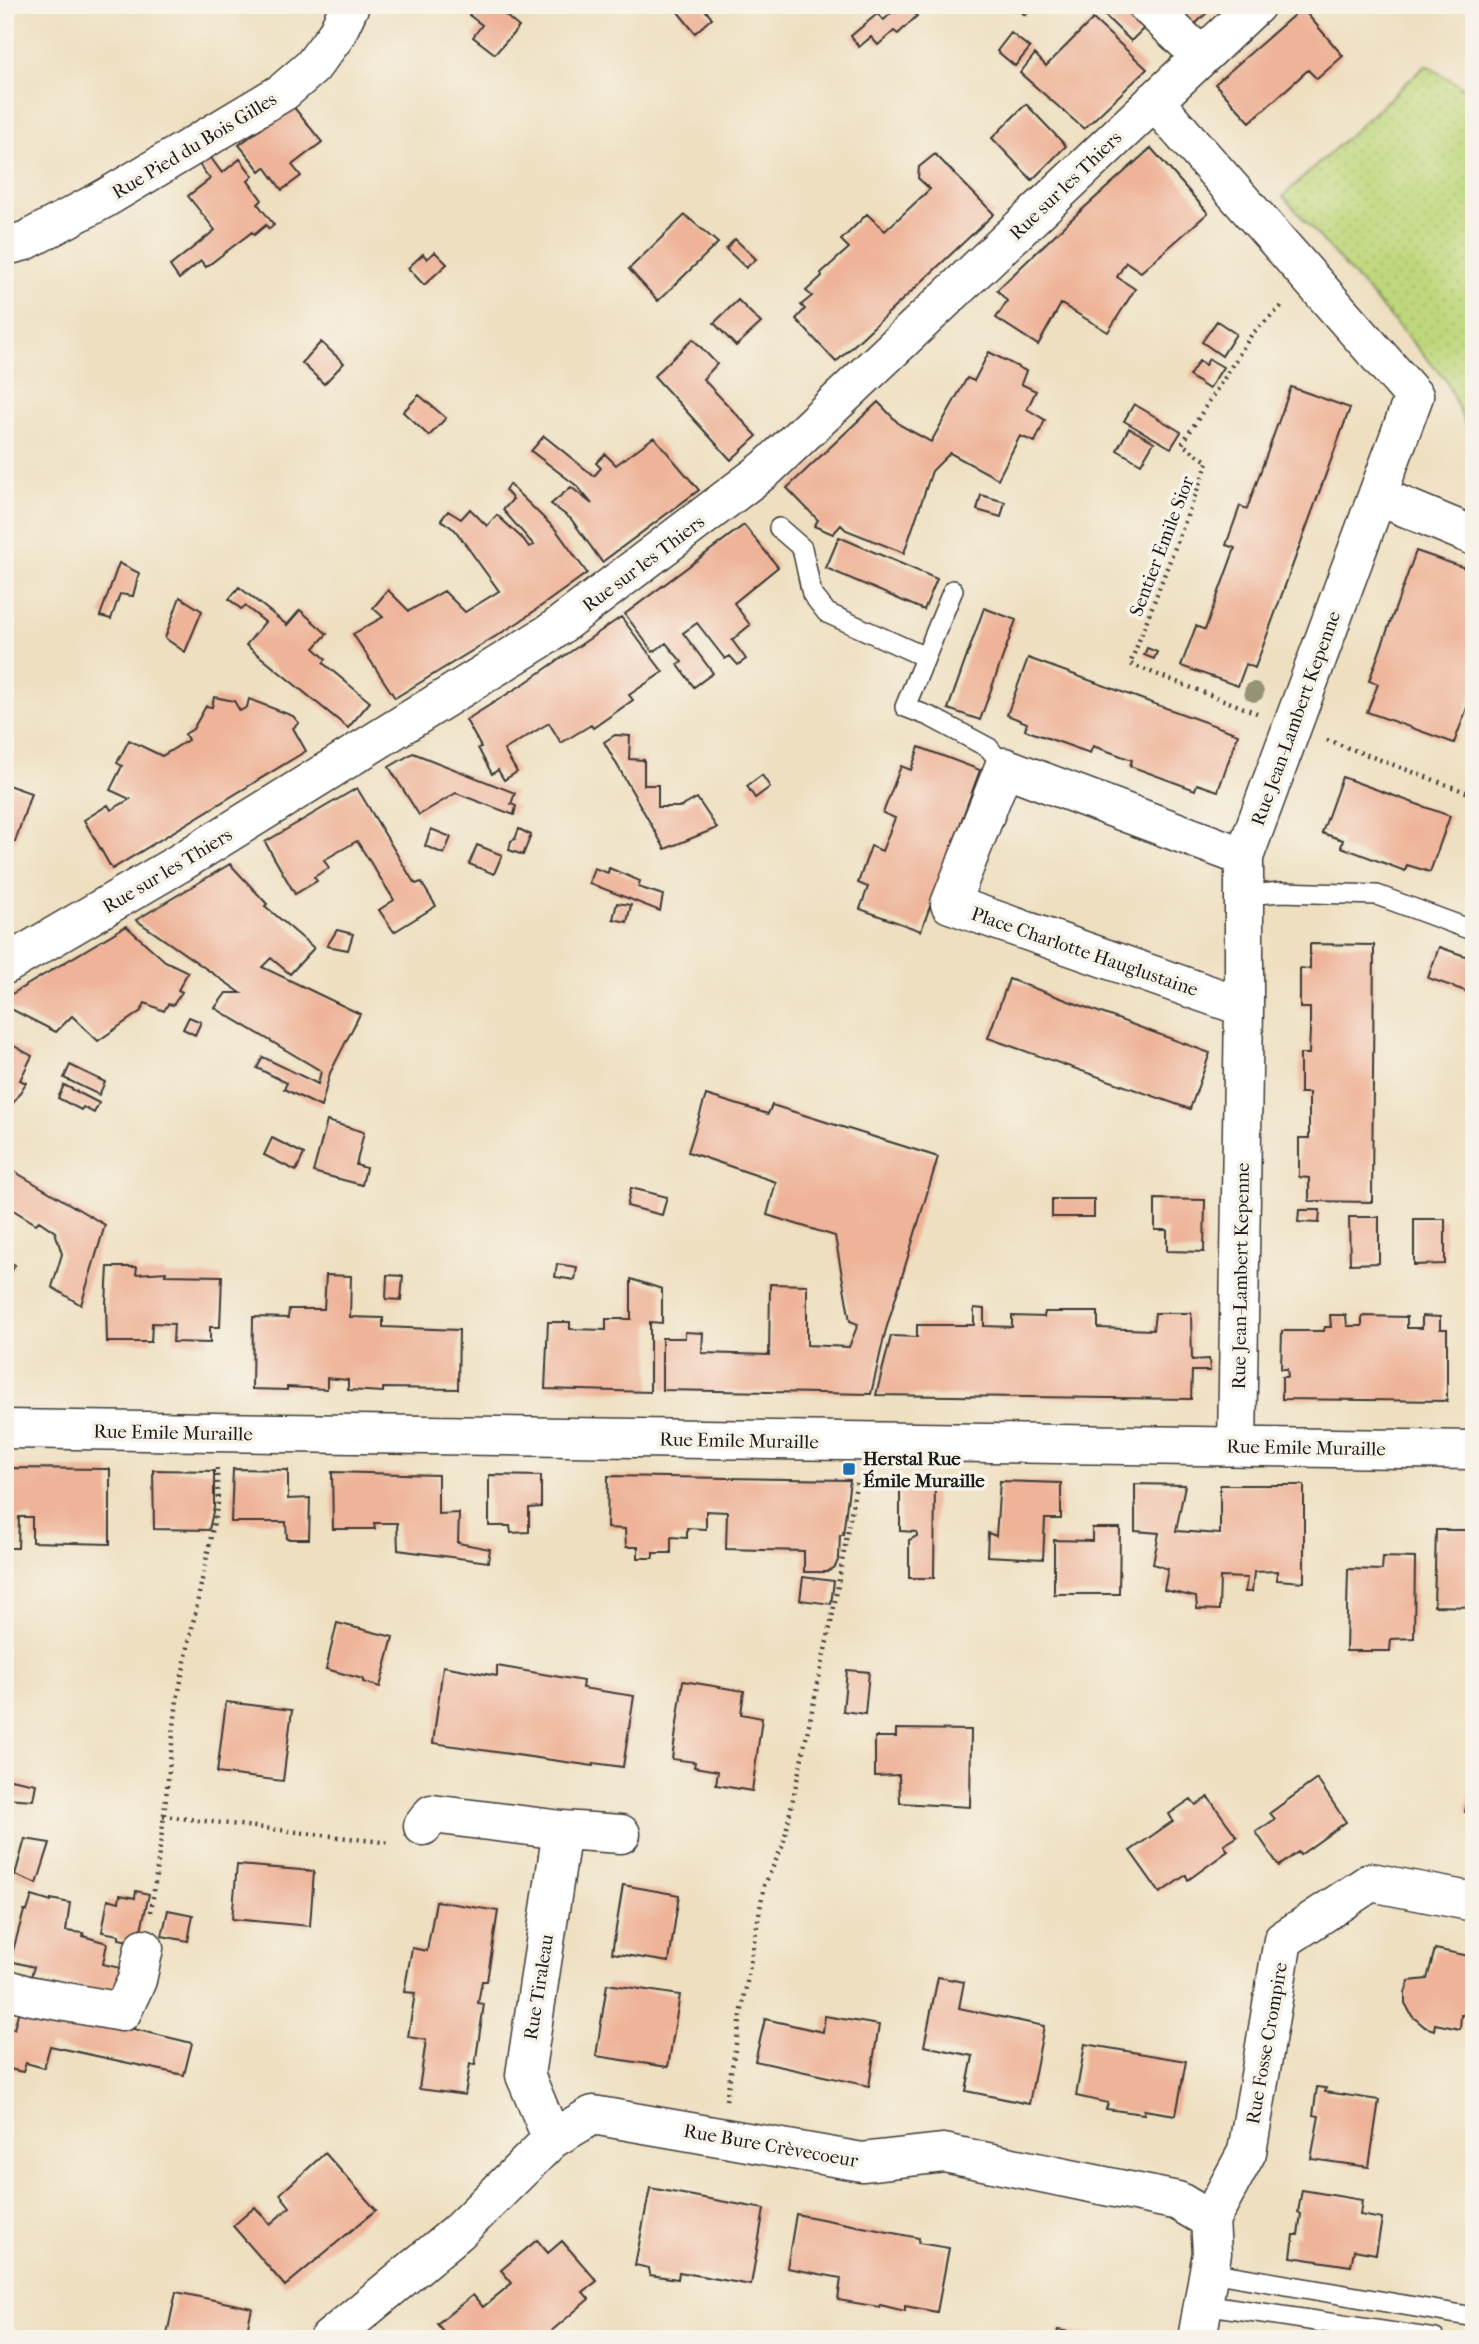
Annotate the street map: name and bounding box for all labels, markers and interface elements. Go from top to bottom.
street label: Rue Pied du Bois Gilles [108,88,281,204]
street label: Rue sur les Thiers [1005,127,1126,245]
street label: Sentier Emile Sior [1125,472,1199,620]
street label: Rue sur les Thiers [578,511,709,617]
street label: Rue Jean-Lambert Kepenne [1247,608,1345,829]
street label: Rue sur les Thiers [99,824,236,918]
street label: Place Charlotte Hauglustaine [968,903,1201,1001]
street label: Rue Jean-Lambert Kepenne [1228,1162,1254,1390]
street label: Rue Emile Muraille [93,1421,253,1445]
street label: Rue Emile Muraille [659,1429,819,1453]
street label: Rue Emile Muraille [1226,1436,1386,1460]
place label: Herstal Rue Émile Muraille [863,1448,985,1492]
marker: Herstal Rue Émile Muraille [841,1461,857,1477]
street label: Rue Tiraleau [520,1933,558,2041]
street label: Rue Fosse Crompire [1242,1960,1292,2126]
street label: Rue Bure Crèvecoeur [682,2120,861,2172]

